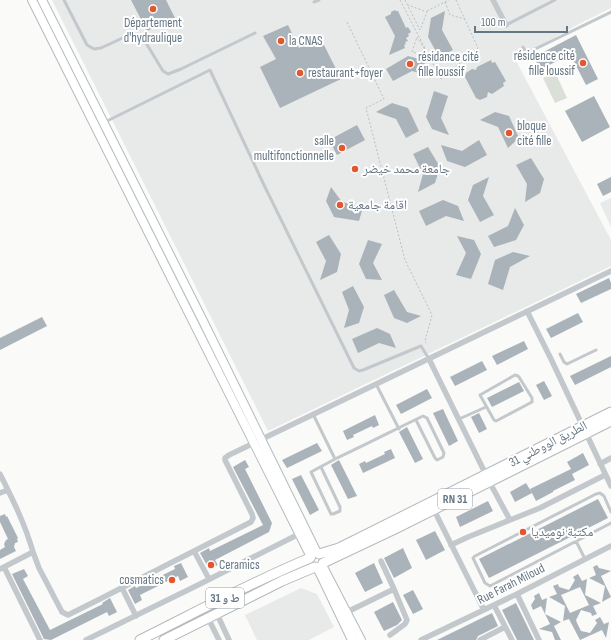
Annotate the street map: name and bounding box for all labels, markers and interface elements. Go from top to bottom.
marker: Département d'hydraulique [148,4,158,14]
scale bar [475,8,567,34]
place label: Département d'hydraulique [124,15,182,46]
text: 100 m [481,15,506,30]
place label: la CNAS [289,33,323,49]
marker: la CNAS [276,36,286,46]
place label: résidence cité fille loussif [514,48,575,79]
place label: résidance cité fille loussif [418,49,479,80]
marker: résidence cité fille loussif [578,58,588,68]
marker: résidance cité fille loussif [405,59,415,69]
place label: restaurant+foyer [308,65,383,81]
marker: restaurant+foyer [295,68,305,78]
place label: bloque cité fille [517,118,552,149]
marker: bloque cité fille [504,128,514,138]
place label: salle multifonctionnelle [254,133,334,164]
marker: salle multifonctionnelle [337,143,347,153]
place label: جامعة محمد خيضر [362,161,450,177]
marker: جامعة محمد خيضر [350,164,360,174]
place label: اقامة جامعية [348,197,407,213]
marker: اقامة جامعية [335,200,345,210]
street label: الطريق الووطني 31 [506,417,591,473]
road number: RN 31 [438,489,472,509]
place label: مكتبة نوميديا [531,524,594,540]
marker: مكتبة نوميديا [518,527,528,537]
place label: Ceramics [219,557,260,573]
marker: Ceramics [206,560,216,570]
street label: Rue Farah Miloud [475,560,547,608]
place label: cosmatics [119,572,164,588]
marker: cosmatics [167,575,177,585]
road number: ط و 31 [206,588,244,608]

